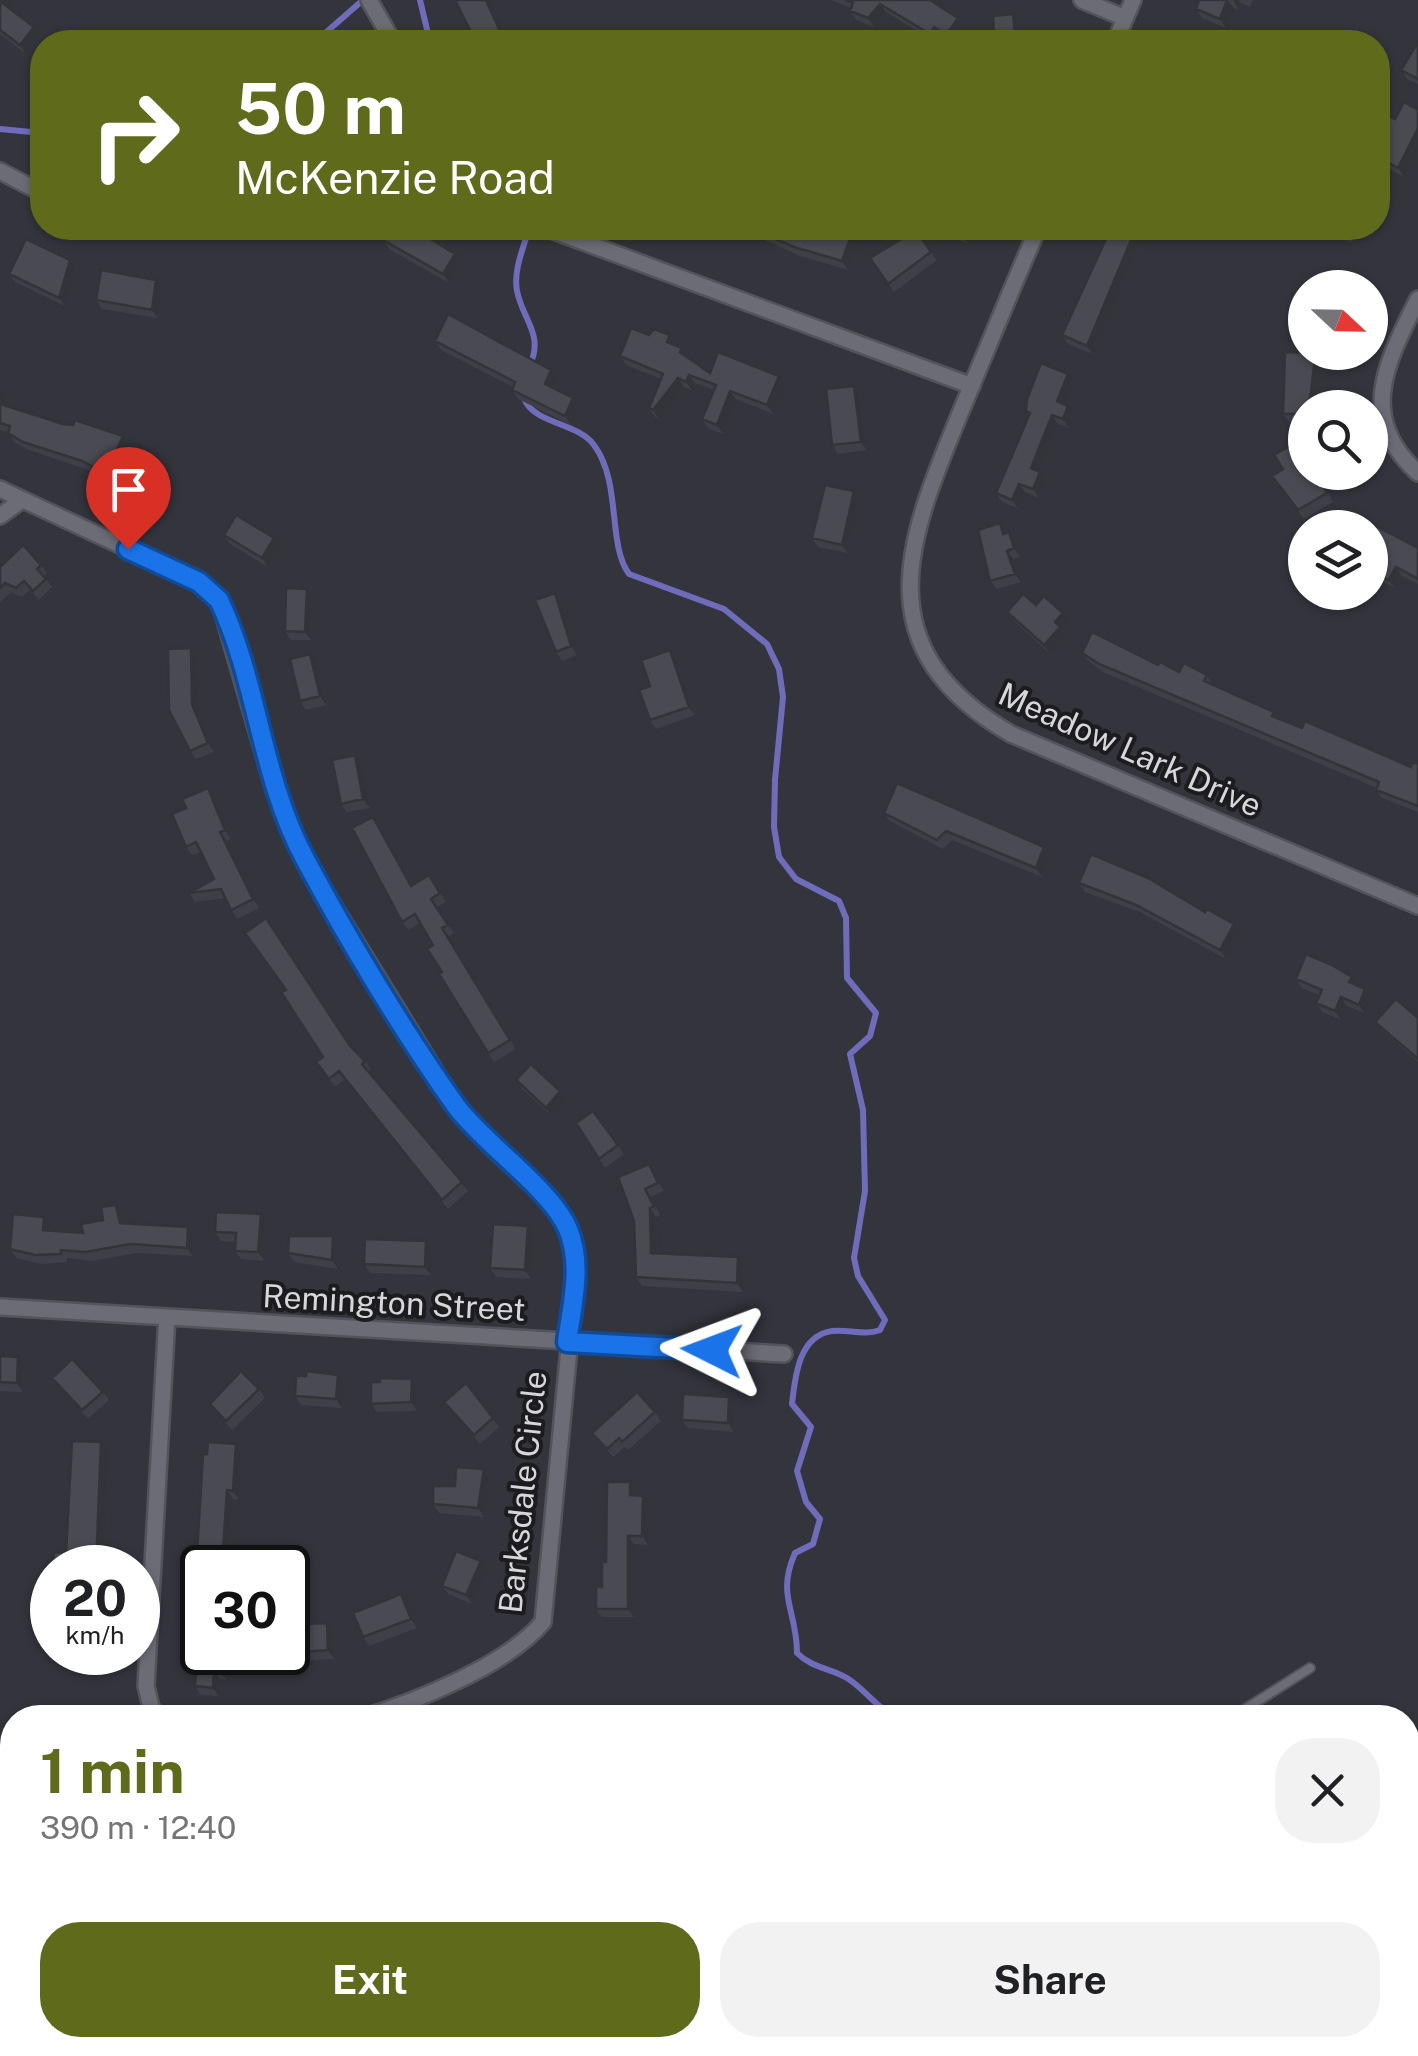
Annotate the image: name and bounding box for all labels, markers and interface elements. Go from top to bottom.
text: 50 m [235,67,406,150]
icon: right [70,70,200,200]
text: McKenzie Road [235,151,555,204]
north arrow [1288,270,1388,370]
map controls [1288,270,1388,610]
button: search [1288,390,1388,490]
pin [86,447,171,550]
icon: arrive [101,462,156,517]
button: layers [1288,510,1388,610]
street label: Meadow Lark Drive [993,675,1267,824]
street label: Remington Street [262,1277,527,1328]
position arrow [660,1298,764,1402]
street label: Barksdale Circle [491,1369,554,1615]
speed limit sign: 30 [180,1545,310,1675]
text: 20 [63,1568,127,1627]
text: km/h [66,1620,124,1650]
text: 1 min [40,1736,185,1807]
button: close [1275,1738,1380,1843]
text: 390 m · 12:40 [40,1809,236,1846]
button: Exit [40,1922,700,2037]
button: Share [720,1922,1380,2037]

